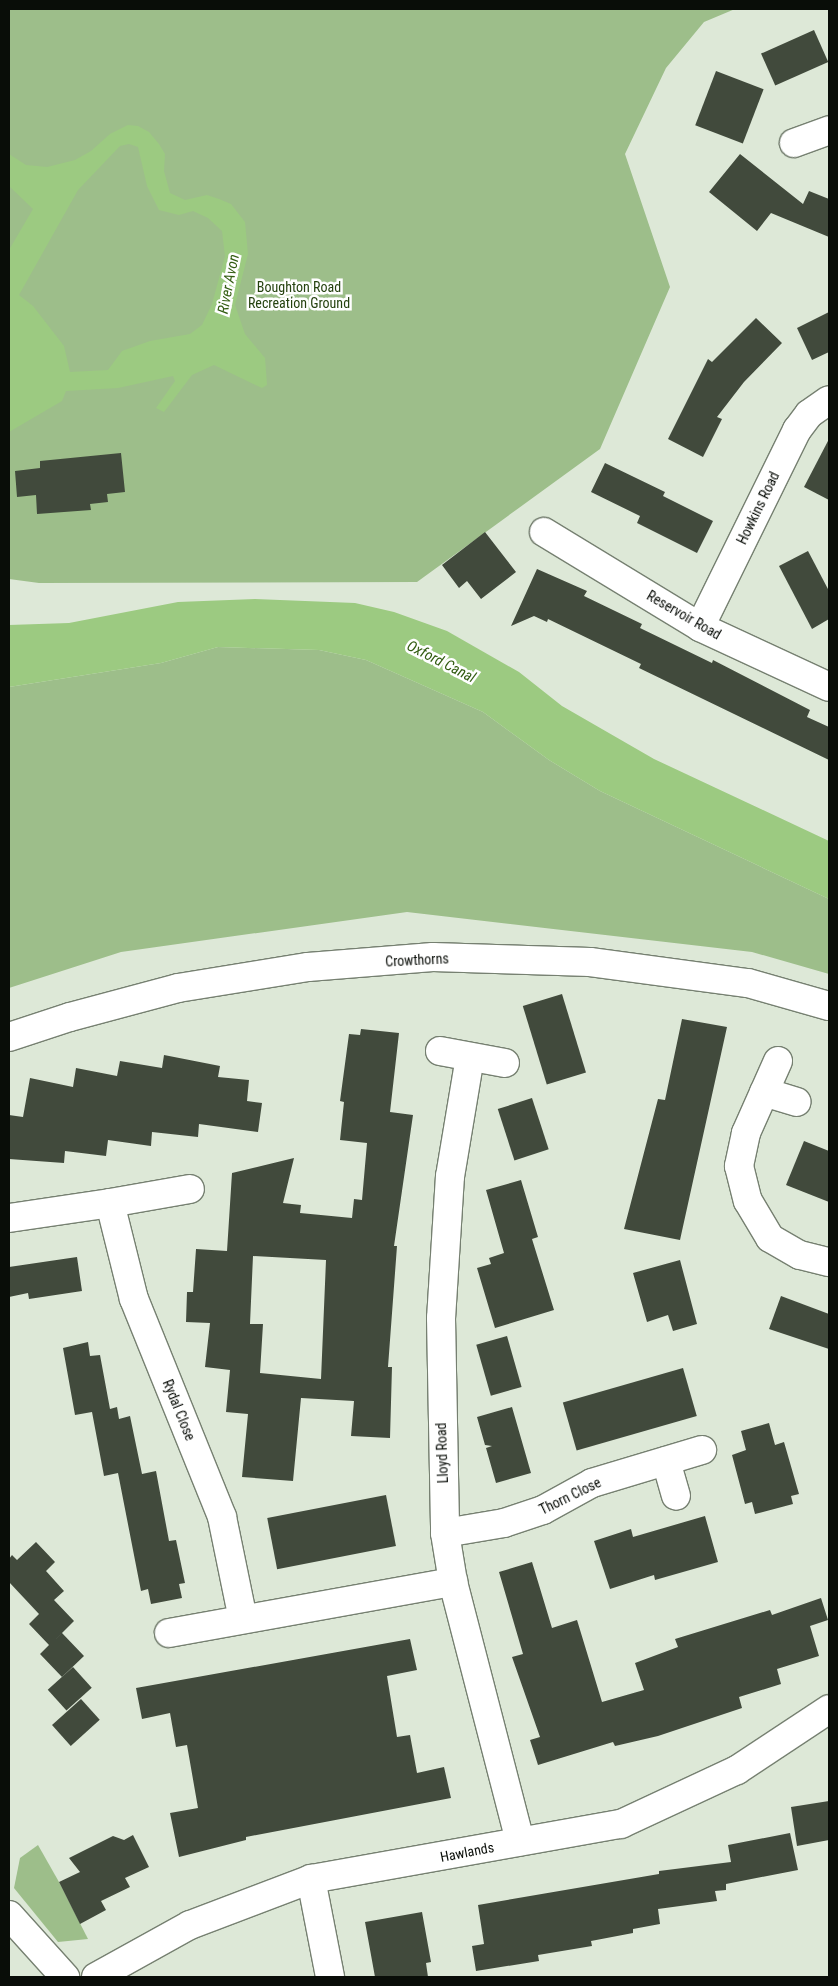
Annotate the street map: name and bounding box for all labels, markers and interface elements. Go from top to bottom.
water label: River Avon [214,253,244,315]
park label: Boughton Road Recreation Ground [248,279,350,312]
street label: Howkins Road [733,469,783,547]
street label: Reservoir Road [644,587,724,643]
water label: Oxford Canal [404,637,478,687]
street label: Crowthorns [385,950,449,970]
street label: Rydal Close [159,1377,199,1443]
street label: Lloyd Road [433,1422,451,1484]
street label: Thorn Close [536,1474,604,1518]
street label: Hawlands [439,1839,495,1865]

